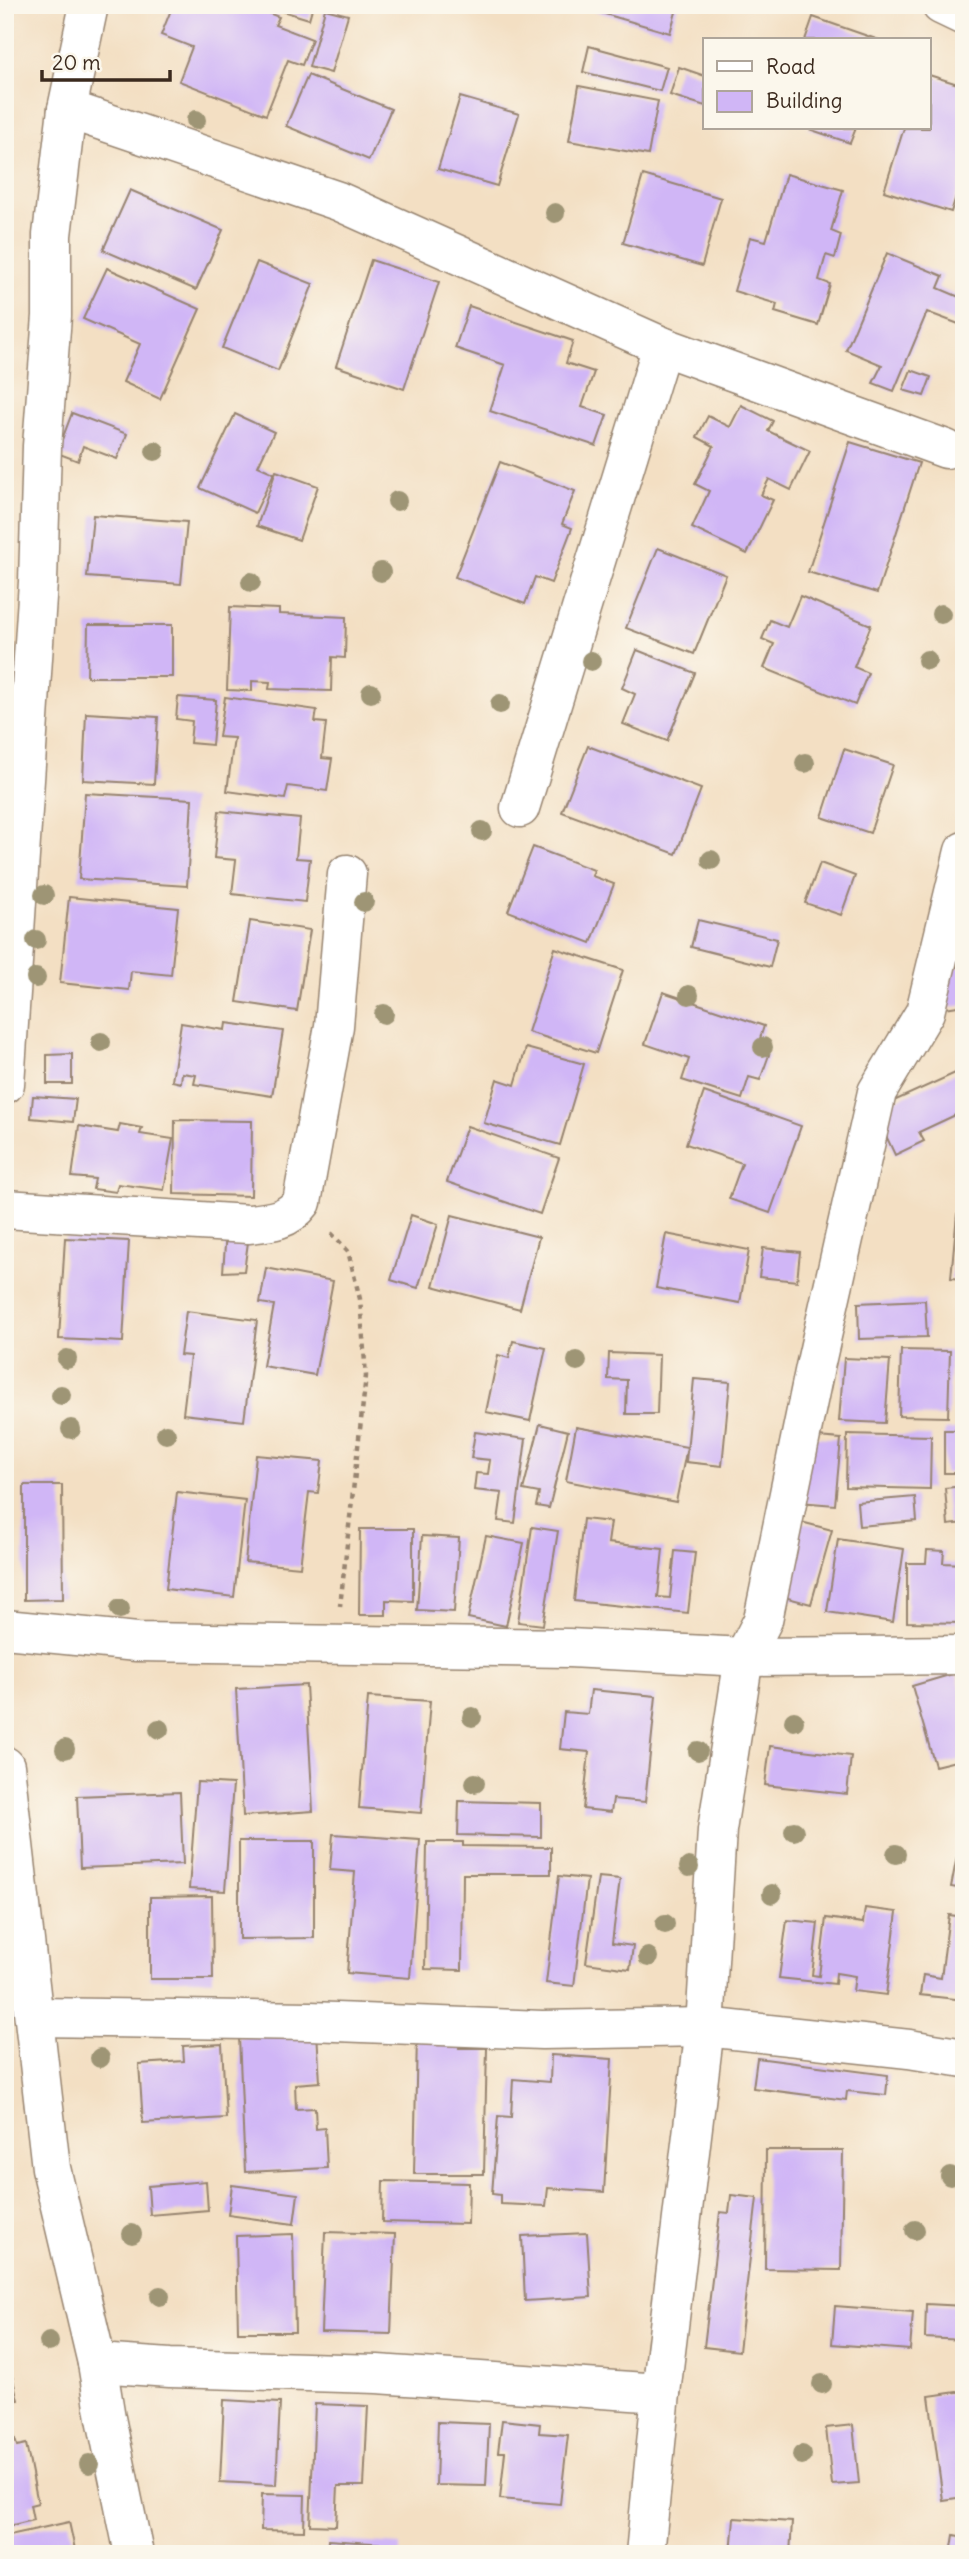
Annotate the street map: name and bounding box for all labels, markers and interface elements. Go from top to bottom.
scale bar [42,38,170,82]
legend [703,38,930,130]
text: 20 m [52,49,101,76]
text: Road [766,53,815,80]
text: Building [766,87,842,114]

